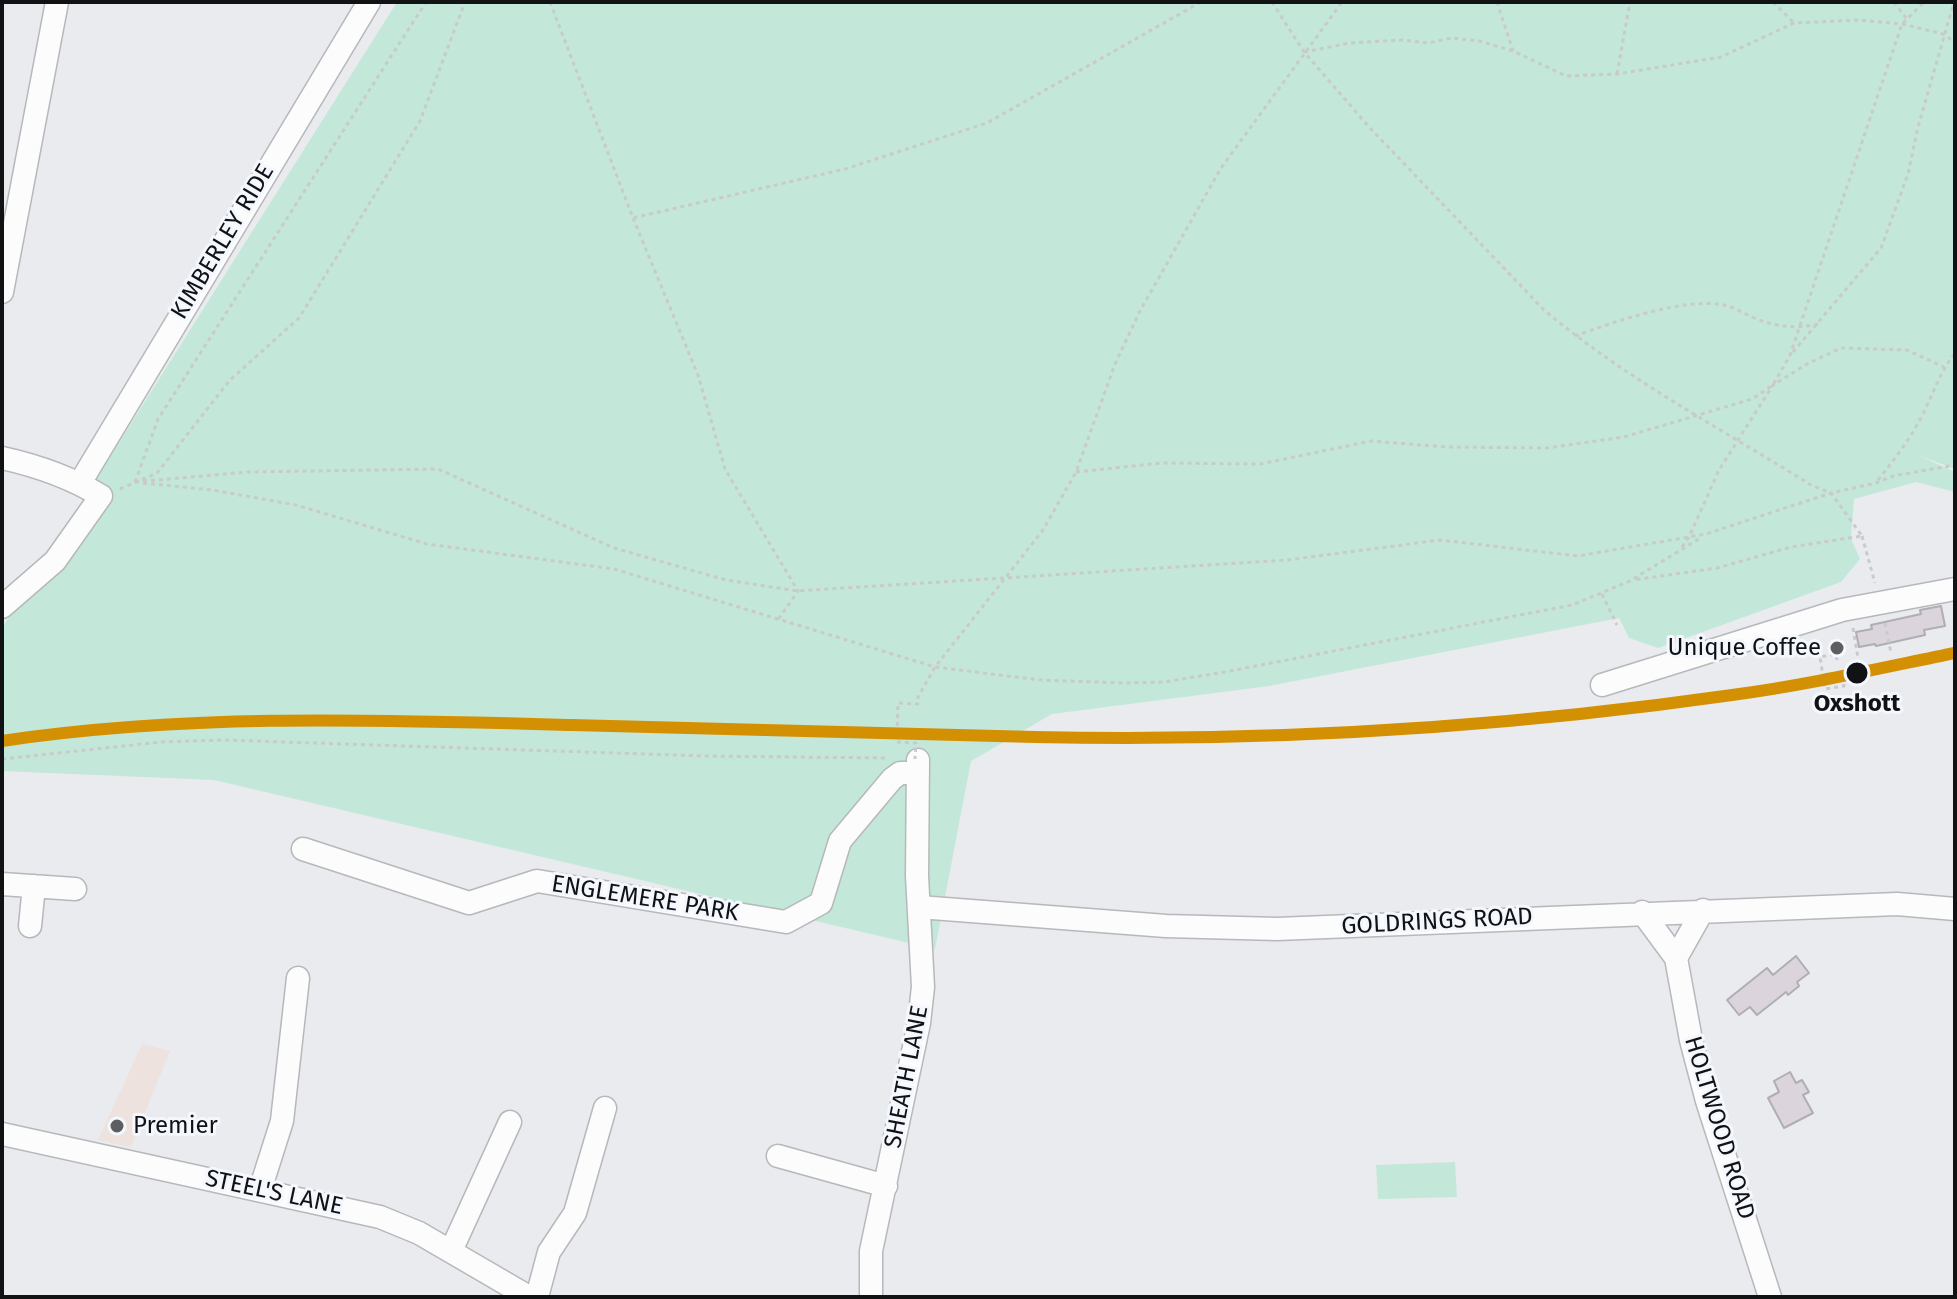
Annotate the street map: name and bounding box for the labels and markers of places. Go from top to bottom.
place label: Unique Coffee [1668,634,1821,662]
marker: Unique Coffee [1828,639,1846,657]
marker: Oxshott [1844,660,1870,686]
place label: Oxshott [1814,690,1900,718]
place label: Premier [133,1112,218,1140]
marker: Premier [108,1117,126,1135]

